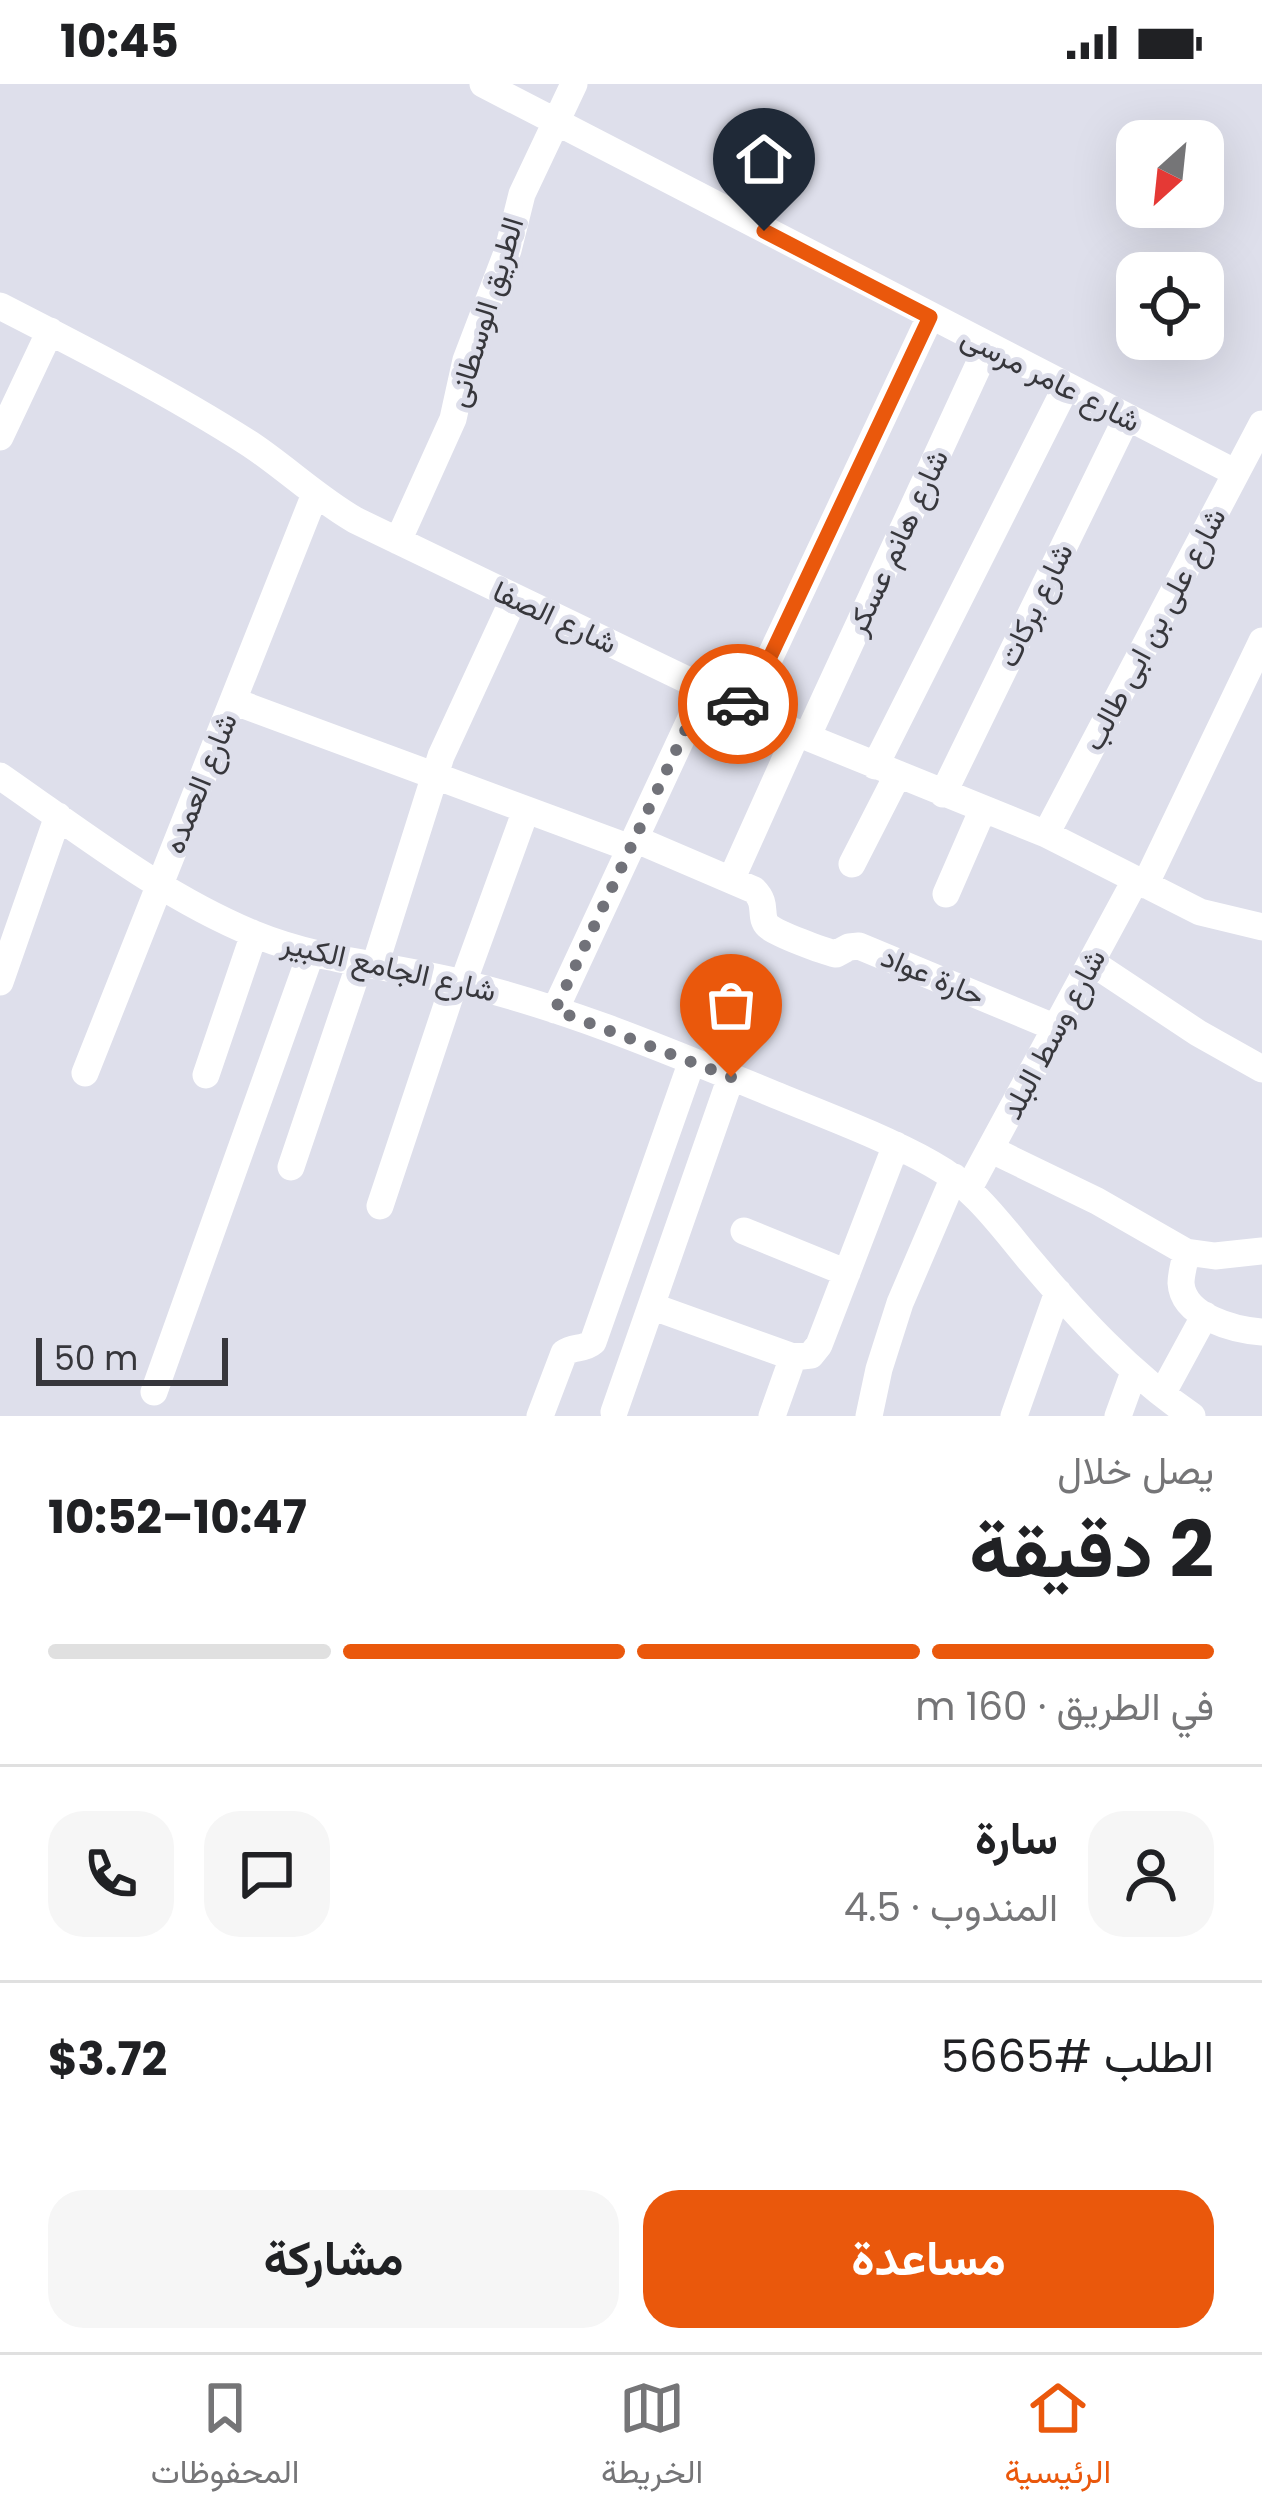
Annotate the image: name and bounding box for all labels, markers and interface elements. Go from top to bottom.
text: 10:45 [60,10,179,73]
pin [713,108,815,231]
north arrow [1116,120,1224,228]
map controls [1116,120,1224,360]
icon: home [731,126,797,192]
street label: الطريق الوسطانى [436,212,534,412]
button: locate [1116,252,1224,360]
street label: شارع عامر مرسى [954,315,1148,443]
street label: شارع هانم عسكر [835,442,959,643]
street label: شارع على بن ابى طالب [1072,500,1236,758]
street label: شارع بركات [986,536,1084,674]
street label: شارع الصفا [486,570,624,664]
courier [678,644,798,764]
icon: car [705,671,771,737]
street label: شارع العمده [152,706,248,860]
street label: شارع الجامع الكبير [276,921,501,1013]
street label: حارة عواد [875,935,991,1017]
street label: شارع وسط البلد [990,941,1116,1127]
pin [680,954,782,1077]
icon: bag [698,972,764,1038]
scale bar [36,1332,228,1385]
text: 50 m [54,1335,138,1382]
text: يصل خلال [1057,1443,1214,1498]
text: 10:47–10:52 [48,1486,307,1549]
text: 2 دقيقة [969,1495,1214,1604]
text: في الطريق · 160 m [915,1679,1214,1734]
text: سارة [975,1807,1058,1870]
button: phone [48,1811,174,1937]
button: chat [204,1811,330,1937]
button: person [1088,1811,1214,1937]
text: المندوب · 4.5 [844,1880,1058,1935]
text: الطلب #5665 [941,2025,1214,2088]
text: $3.72 [48,2028,167,2091]
button: مشاركة [48,2190,619,2328]
button: مساعدة [643,2190,1214,2328]
tab: المحفوظات [151,2375,299,2501]
tab: الخريطة [601,2375,703,2501]
tab: الرئيسية [1005,2375,1111,2501]

